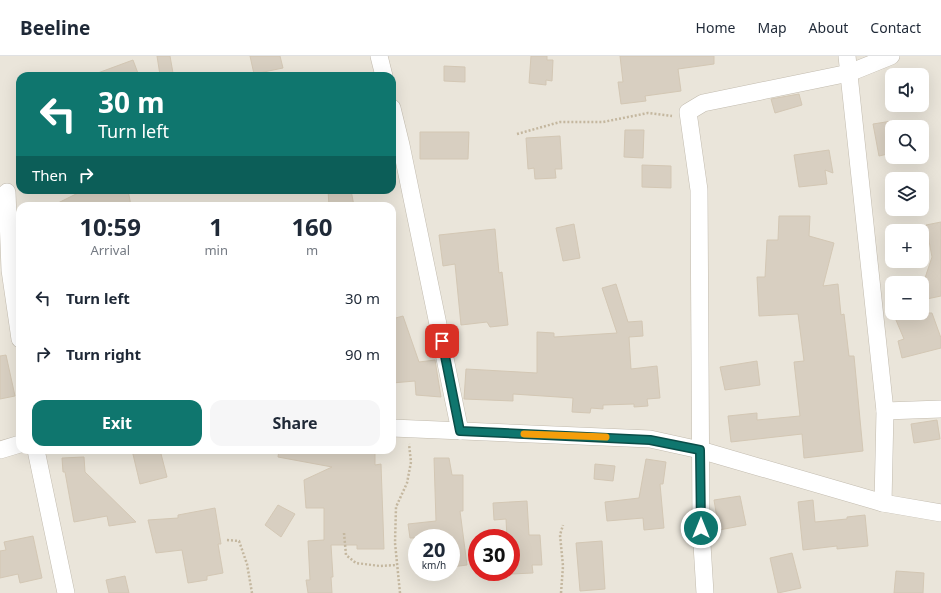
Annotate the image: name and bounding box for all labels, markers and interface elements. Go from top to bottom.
text: Beeline [20,15,90,41]
text: Home [696,18,735,37]
text: Map [757,18,787,37]
text: About [809,18,848,37]
text: Contact [870,18,921,37]
map controls [885,68,929,320]
button: sound [885,68,929,112]
text: 30 m [98,83,165,121]
icon: left [32,88,84,140]
text: Turn left [98,119,169,143]
button: search [885,120,929,164]
icon: right [75,164,97,186]
text: Then [32,165,67,185]
button: layers [885,172,929,216]
text: 10:59 [79,210,141,243]
text: 1 [209,210,223,243]
text: 160 [291,210,333,243]
button: + [885,224,929,268]
text: Arrival [90,241,130,259]
text: min [204,241,228,259]
text: m [306,241,318,259]
button: − [885,276,929,320]
icon: left [32,287,54,309]
text: Turn left [66,288,130,308]
text: 30 m [345,288,380,308]
pin [425,324,459,358]
icon: arrive [431,330,453,352]
icon: right [32,343,54,365]
text: Turn right [66,344,141,364]
text: 90 m [345,344,380,364]
button: Exit [32,400,202,446]
button: Share [210,400,380,446]
position arrow [680,507,722,549]
speed limit sign: 30 [468,529,520,581]
text: 20 [423,536,445,563]
text: km/h [422,558,446,572]

